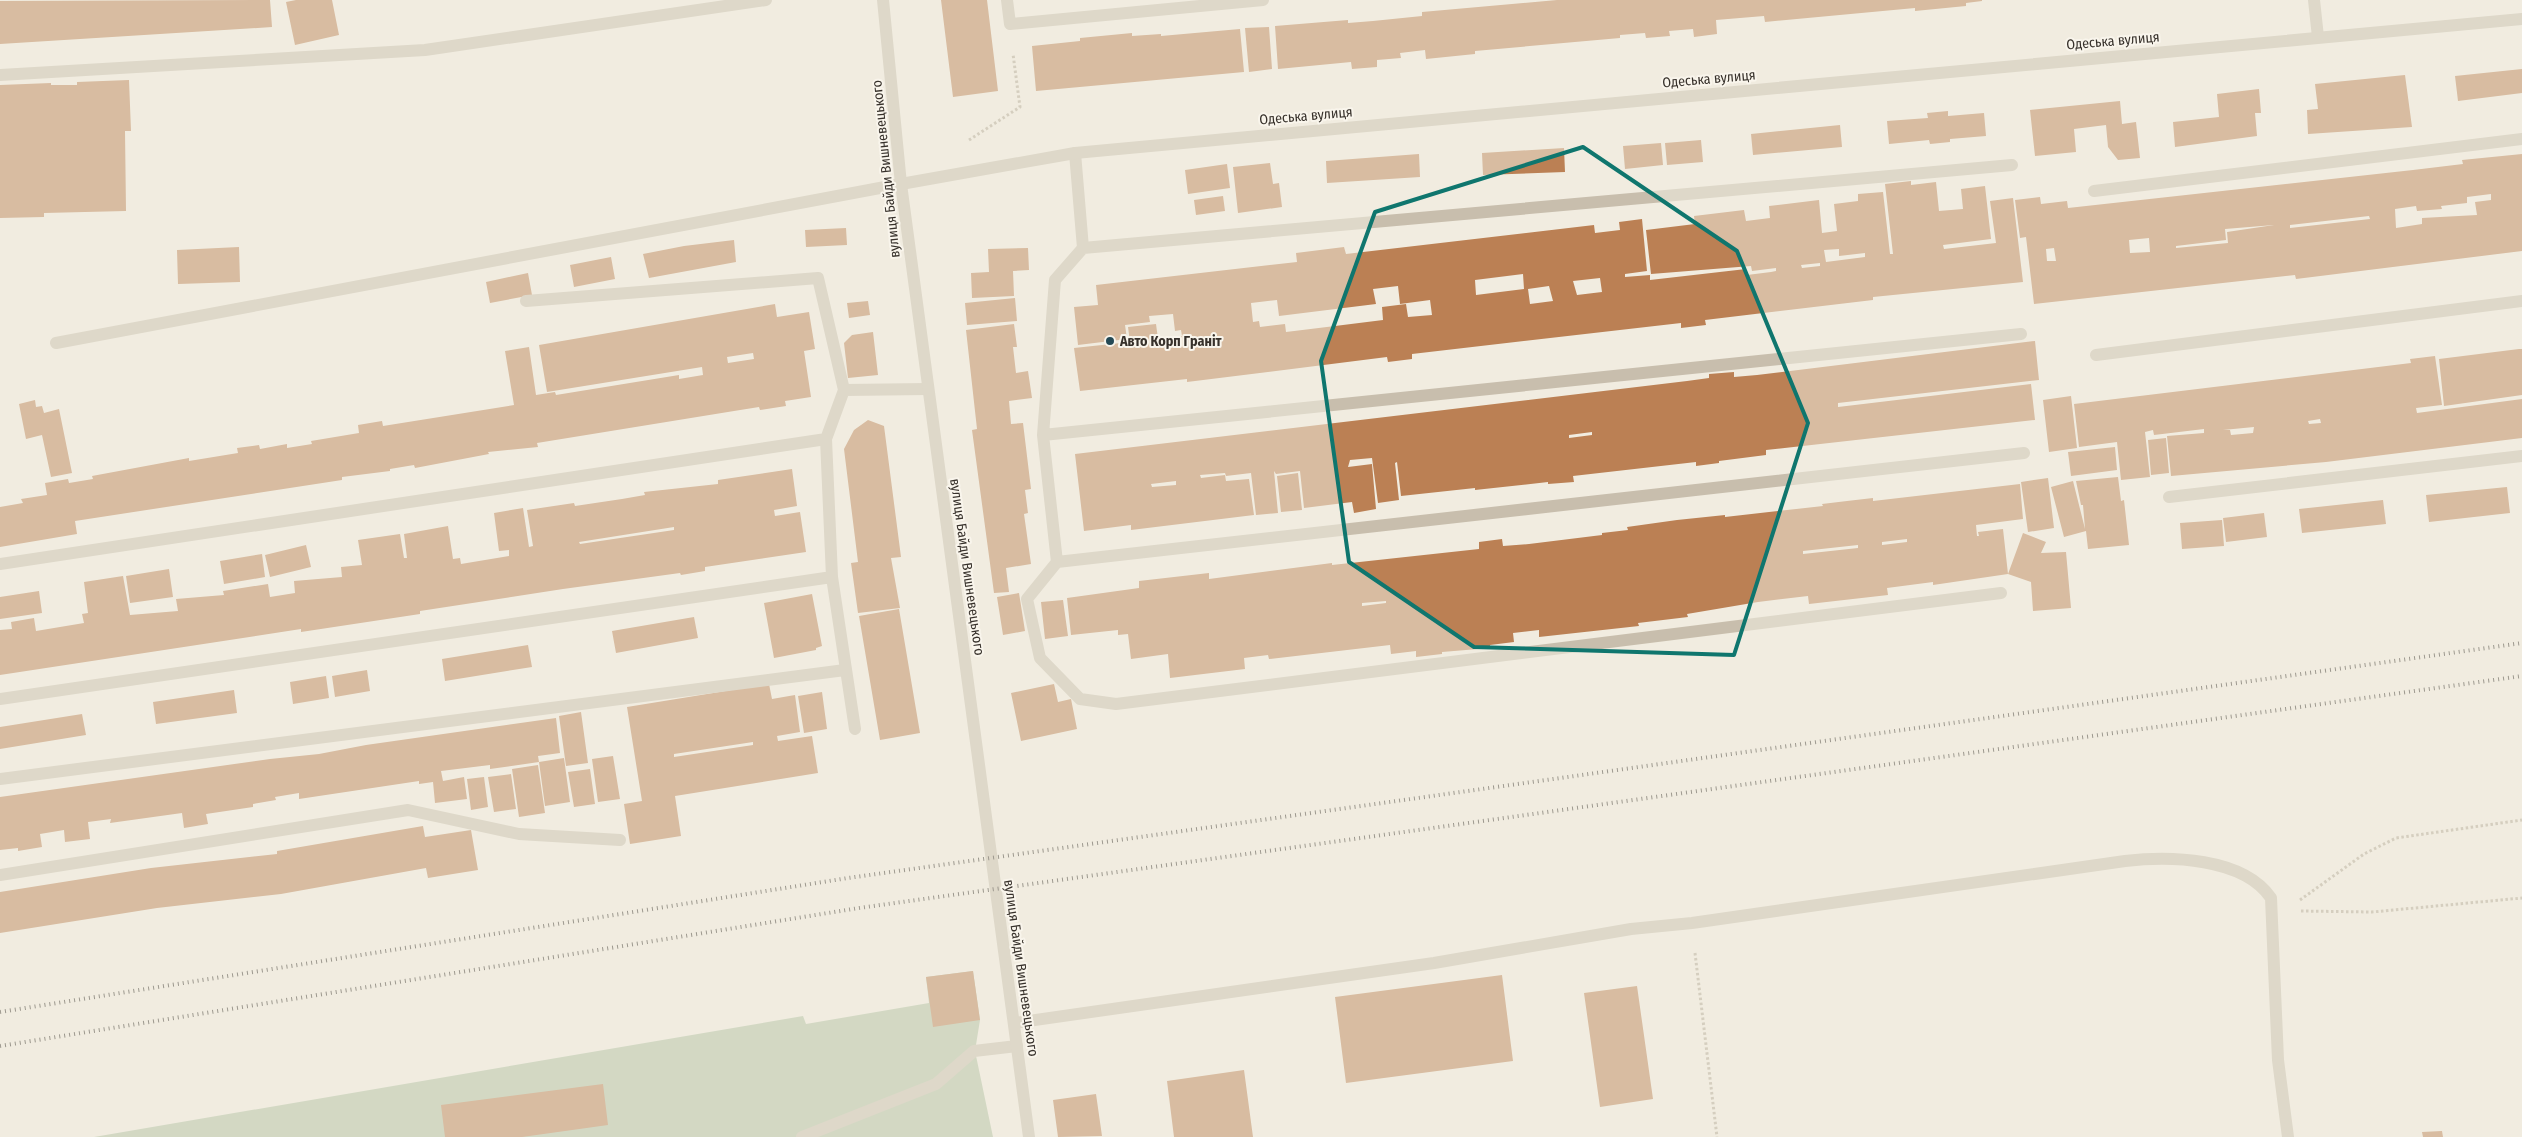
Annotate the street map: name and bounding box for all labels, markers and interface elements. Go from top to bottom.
street label: Одеська вулиця [2066,28,2160,54]
street label: Одеська вулиця [1662,66,1756,92]
street label: вулиця Байди Вишневецького [868,79,904,259]
street label: Одеська вулиця [1259,103,1353,129]
place label: Авто Корп Граніт [1119,333,1223,350]
marker: Авто Корп Граніт [1104,335,1116,347]
street label: вулиця Байди Вишневецького [946,477,988,657]
street label: вулиця Байди Вишневецького [1000,878,1042,1058]

